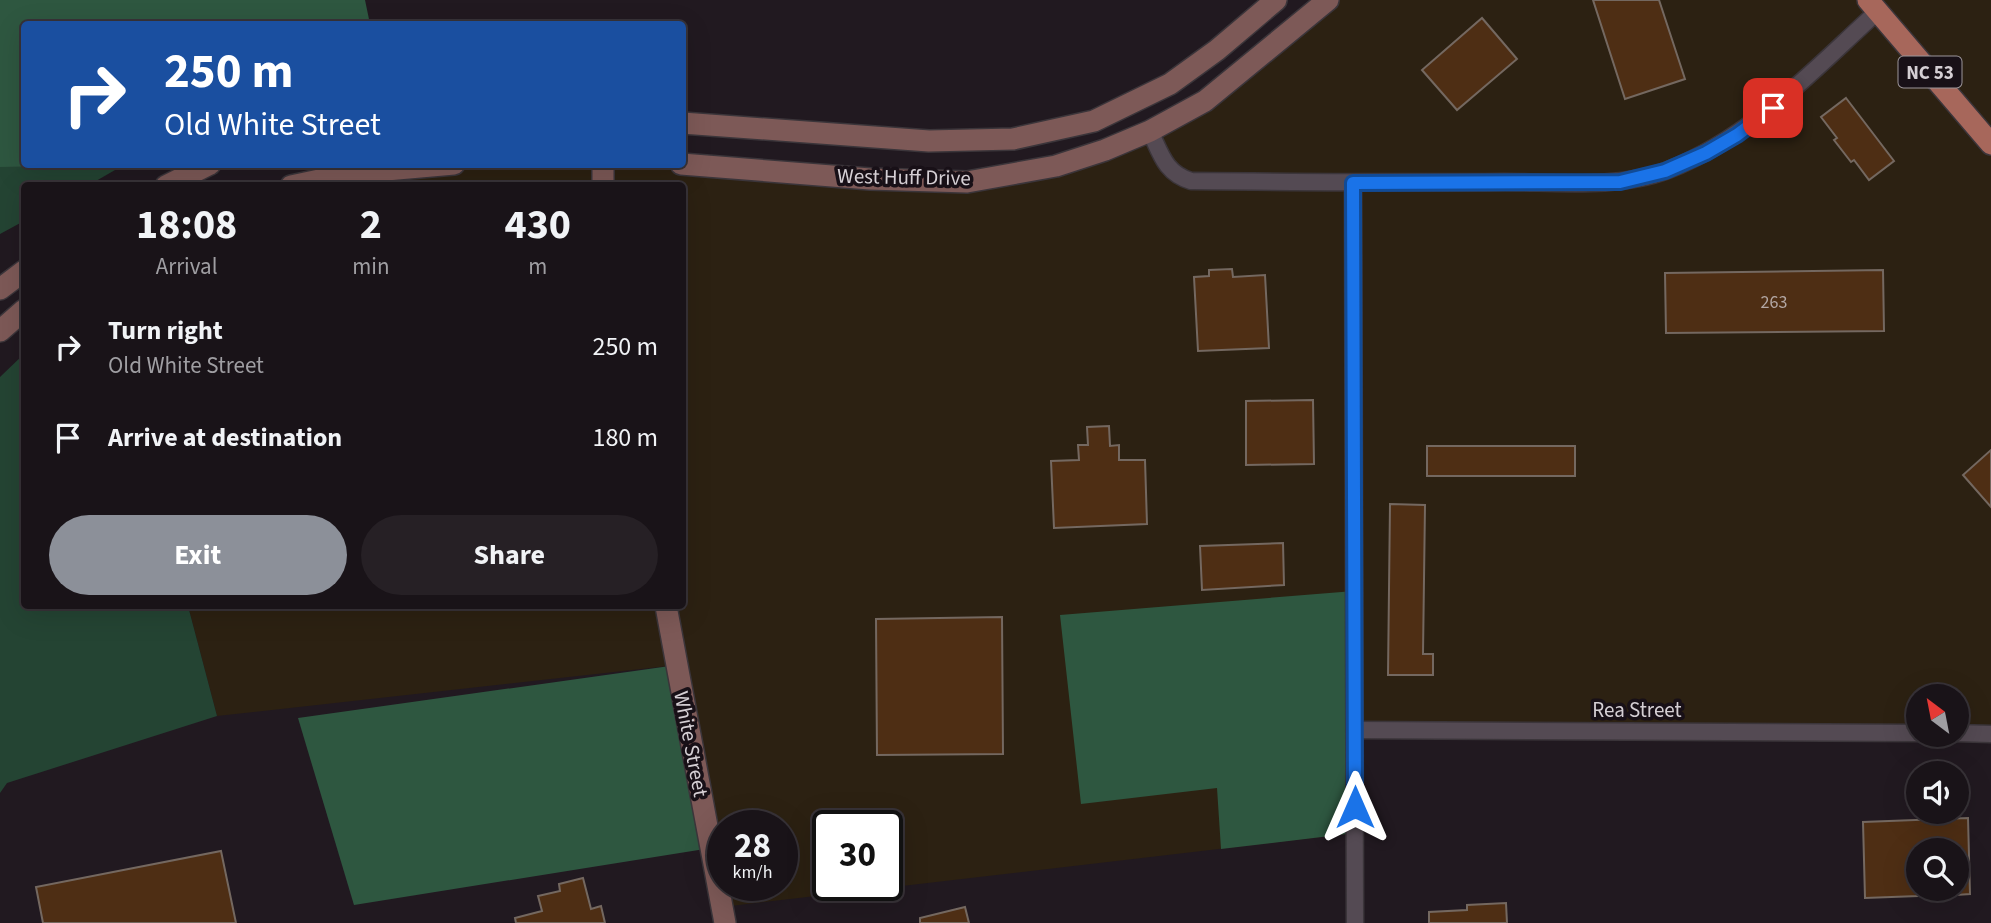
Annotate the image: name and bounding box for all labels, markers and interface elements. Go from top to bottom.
text: 250 m [164,37,293,107]
icon: right [49,49,140,140]
road number: NC 53 [1898,57,1962,88]
pin [1743,78,1803,138]
icon: arrive [1754,89,1792,127]
text: Old White Street [164,102,381,148]
street label: West Huff Drive [837,161,971,193]
text: 18:08 [136,195,237,255]
text: 2 [360,195,382,255]
text: 430 [504,195,571,255]
text: Arrival [156,250,218,283]
text: min [352,250,390,283]
text: m [528,250,547,283]
house number: 263 [1761,290,1787,315]
text: Turn right [108,312,223,349]
icon: right [49,328,87,366]
text: 250 m [592,328,658,365]
text: Old White Street [108,349,264,382]
icon: arrive [49,419,87,457]
text: Arrive at destination [108,419,342,456]
text: 180 m [592,419,658,456]
button: Exit [49,515,347,595]
button: Share [361,515,658,595]
north arrow [1906,684,1969,747]
map controls [1906,684,1969,901]
street label: White Street [666,689,716,799]
street label: Rea Street [1592,695,1682,725]
button: sound [1906,761,1969,824]
position arrow [1318,770,1392,844]
speed limit sign: 30 [812,810,903,901]
text: 28 [734,821,771,871]
button: search [1906,838,1969,901]
text: km/h [733,860,772,885]

